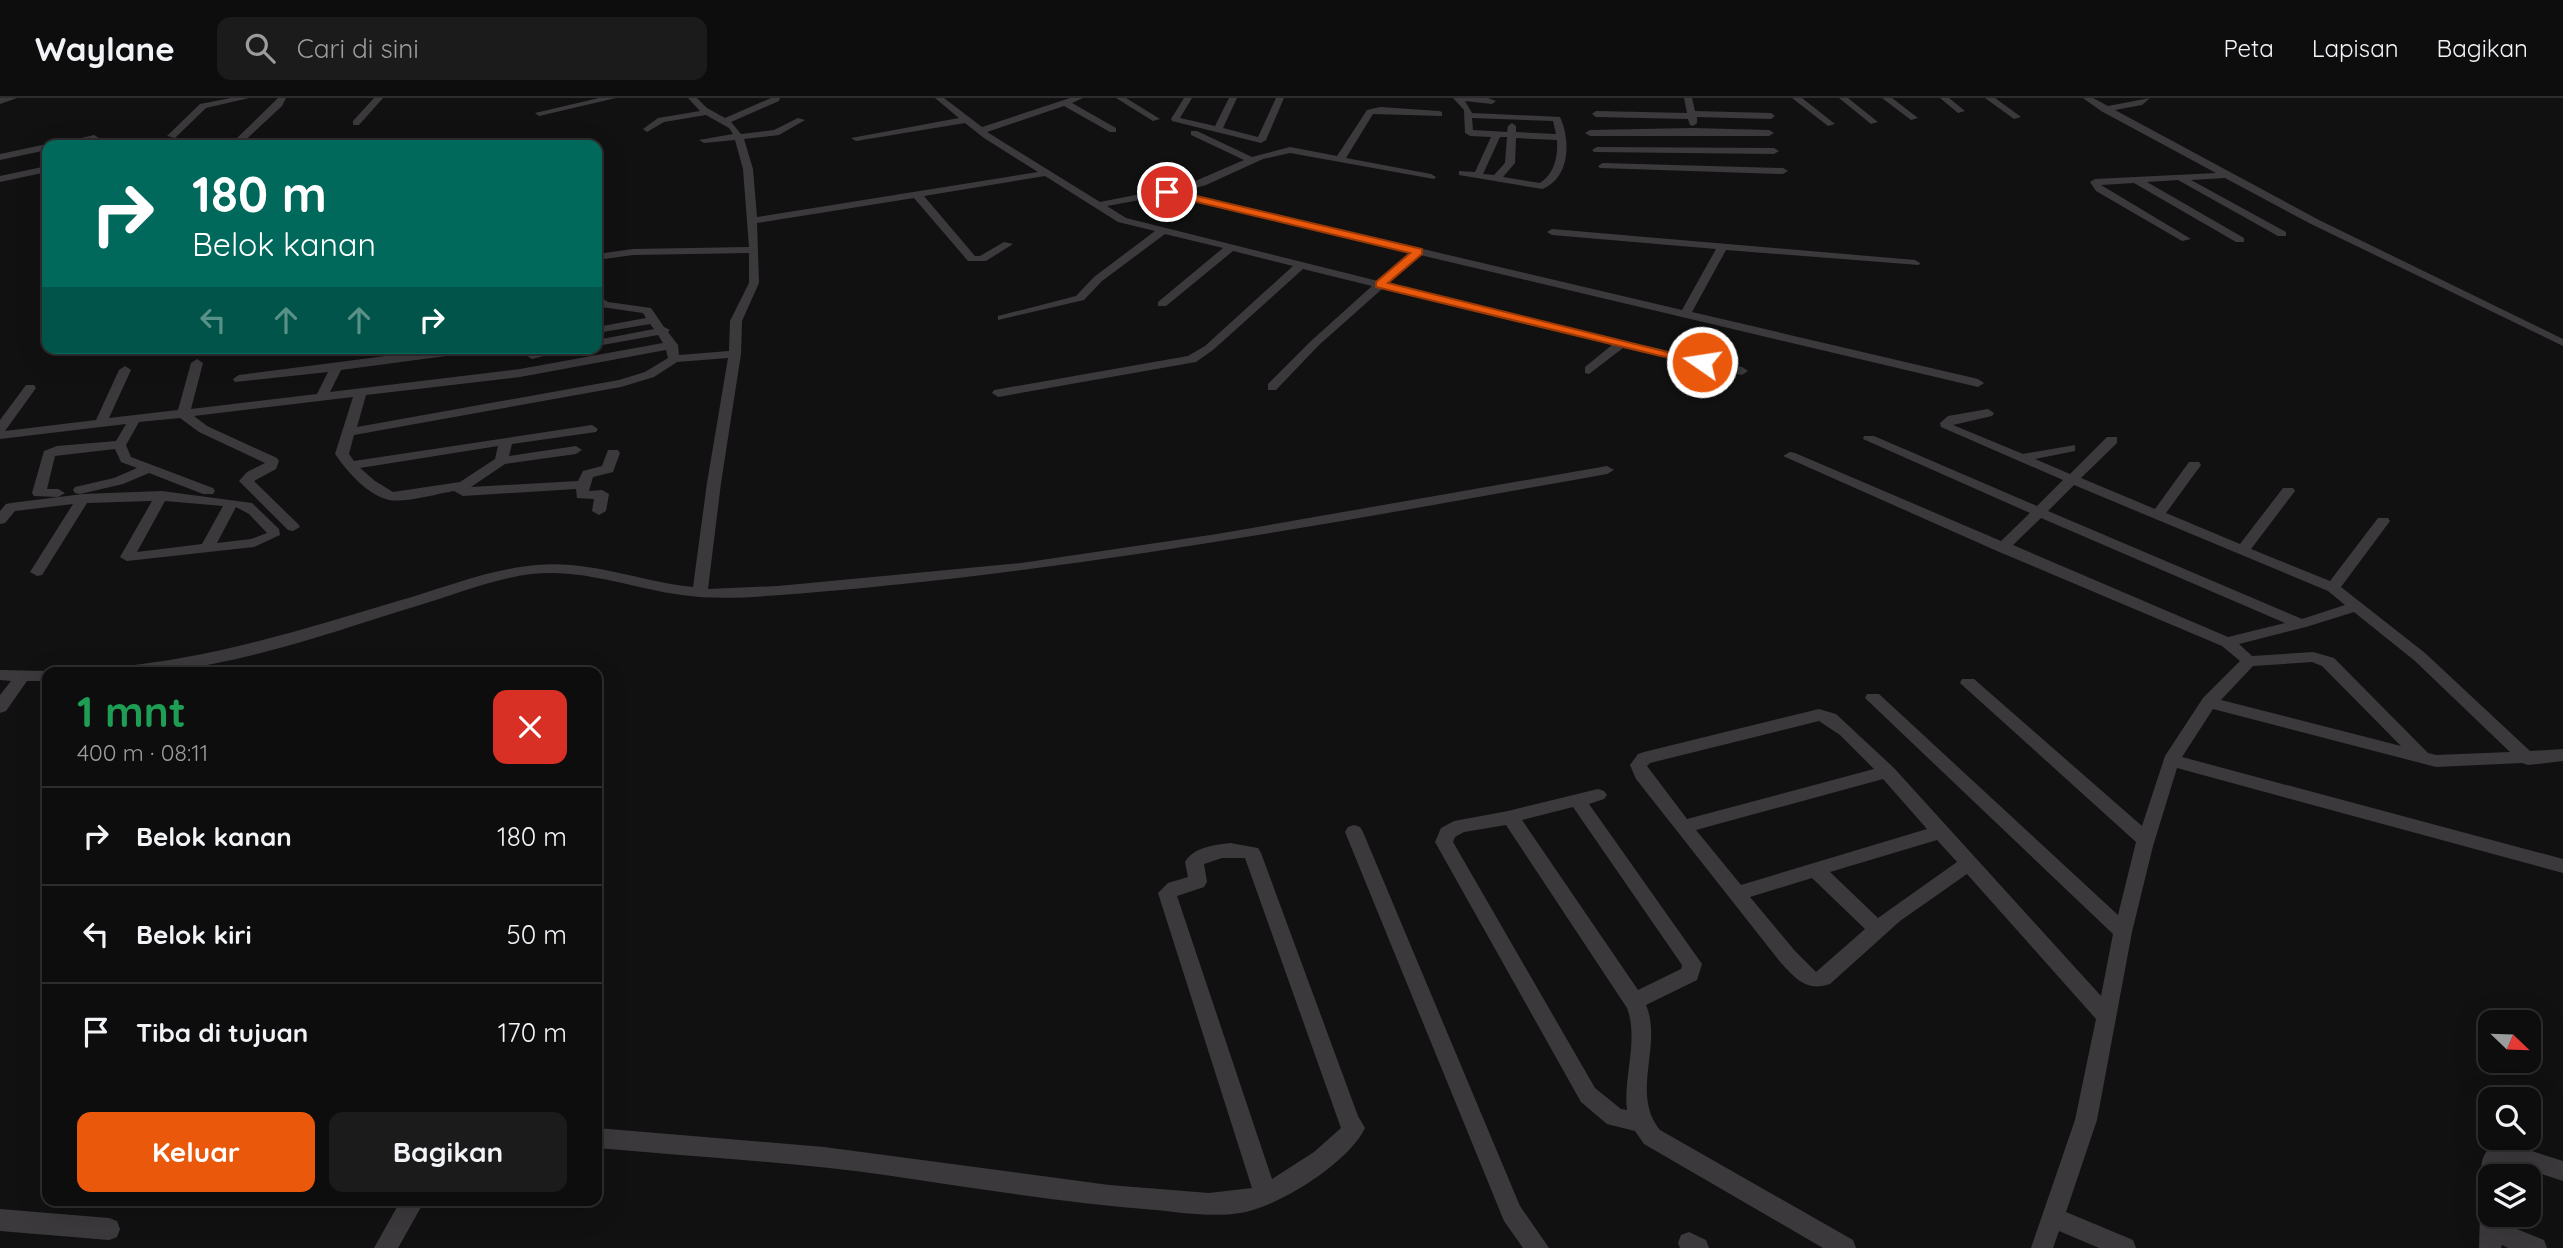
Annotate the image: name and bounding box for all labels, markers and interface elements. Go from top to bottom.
search box [217,17,707,80]
text: Waylane [35,28,175,69]
icon: search [241,29,279,67]
text: Cari di sini [297,32,419,65]
text: Peta [2223,33,2274,63]
text: Lapisan [2312,33,2399,63]
text: Bagikan [2437,33,2528,63]
pin [1137,162,1197,222]
text: 180 m [192,163,327,224]
icon: right [77,168,168,259]
icon: arrive [1148,173,1186,211]
text: Belok kanan [192,224,376,264]
icon: left [194,301,232,339]
icon: ahead [267,301,305,339]
icon: ahead [340,301,378,339]
icon: right [413,301,451,339]
position arrow [1665,325,1739,399]
text: 1 mnt [77,685,186,738]
button: close [493,690,567,764]
text: 400 m · 08:11 [77,738,208,767]
icon: right [77,817,115,855]
text: Belok kanan [136,820,292,853]
text: 180 m [497,820,567,853]
icon: left [77,915,115,953]
text: Belok kiri [136,918,252,951]
text: 50 m [507,918,567,951]
north arrow [2478,1010,2541,1073]
map controls [2478,1010,2541,1227]
icon: arrive [77,1013,115,1051]
text: Tiba di tujuan [136,1016,308,1049]
text: 170 m [498,1016,567,1049]
button: search [2478,1087,2541,1150]
button: Keluar [77,1112,315,1192]
button: Bagikan [329,1112,567,1192]
button: layers [2478,1164,2541,1227]

